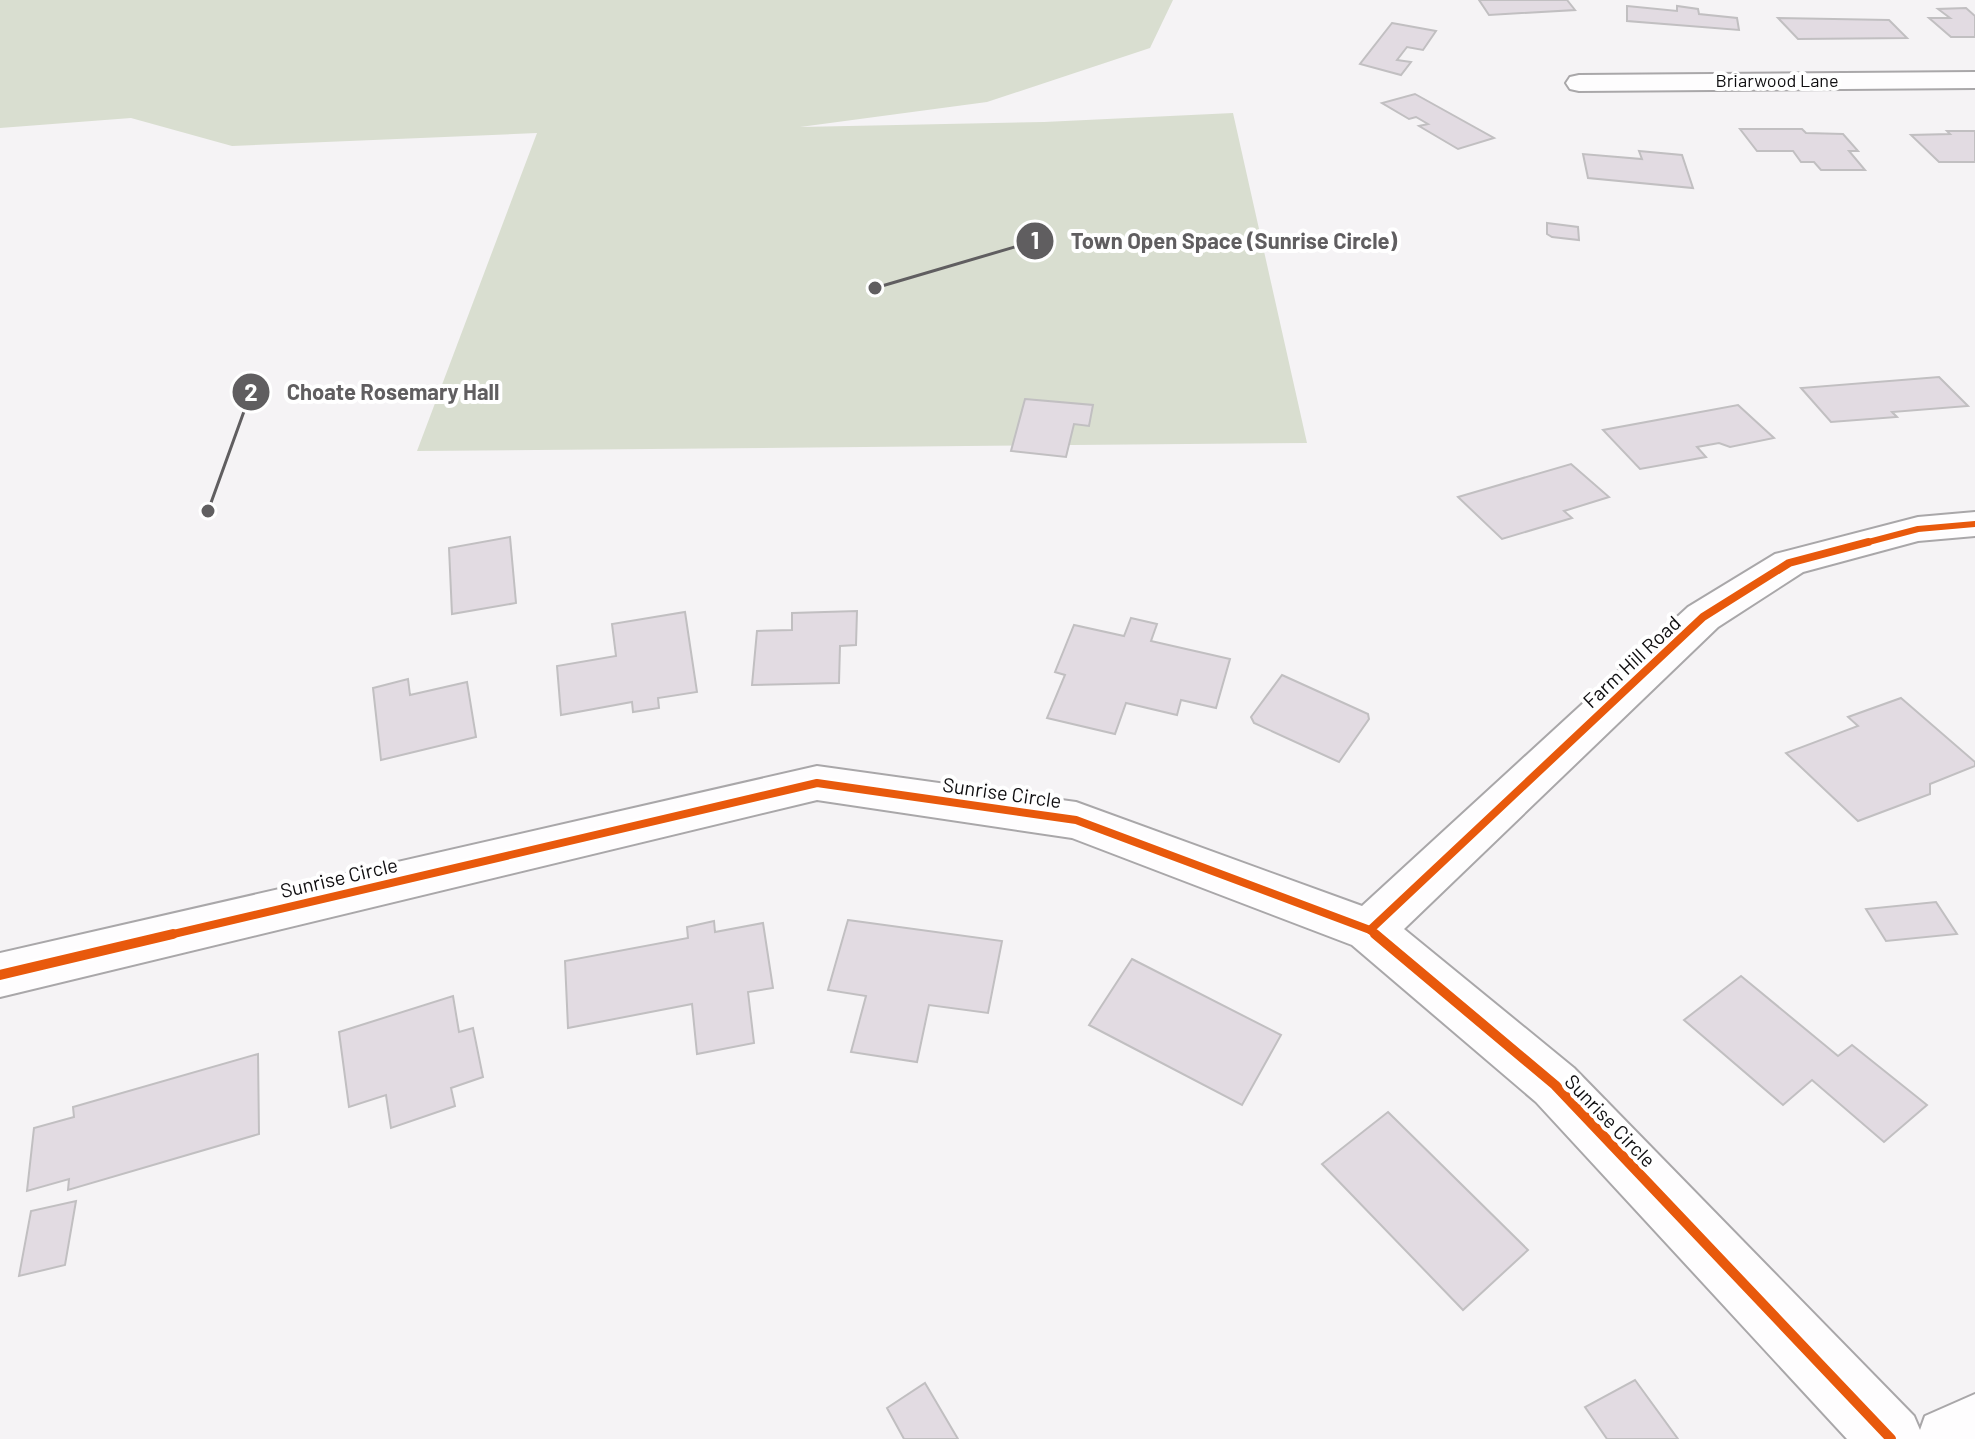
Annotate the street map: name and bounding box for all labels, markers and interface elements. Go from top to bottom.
street label: Briarwood Lane [1716,69,1839,91]
callout: Town Open Space (Sunrise Circle) [1015,218,1413,264]
text: 1 [1031,225,1039,254]
text: Town Open Space (Sunrise Circle) [1071,227,1398,253]
callout: Choate Rosemary Hall [231,369,515,415]
text: 2 [244,377,258,406]
text: Choate Rosemary Hall [287,378,499,404]
street label: Farm Hill Road [1578,610,1685,712]
street label: Sunrise Circle [941,772,1063,812]
street label: Sunrise Circle [278,852,400,902]
street label: Sunrise Circle [1560,1069,1661,1172]

